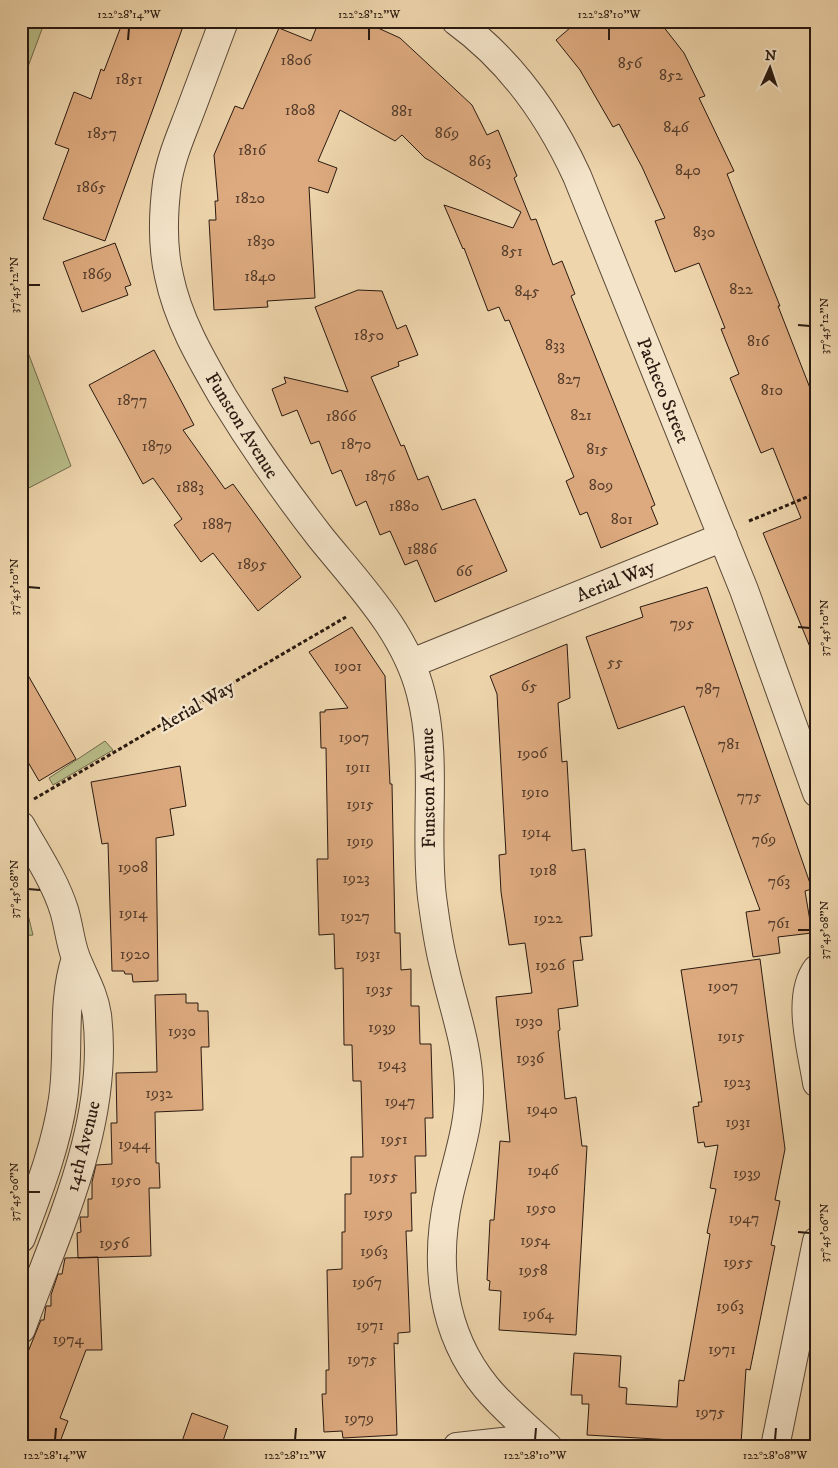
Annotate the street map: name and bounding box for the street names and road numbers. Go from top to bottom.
street label: Pacheco Street [631,335,694,447]
street label: Funston Avenue [200,369,284,483]
street label: Aerial Way [573,555,659,608]
street label: Aerial Way [155,675,239,737]
street label: Funston Avenue [416,727,441,849]
street label: 14th Avenue [61,1098,106,1194]

